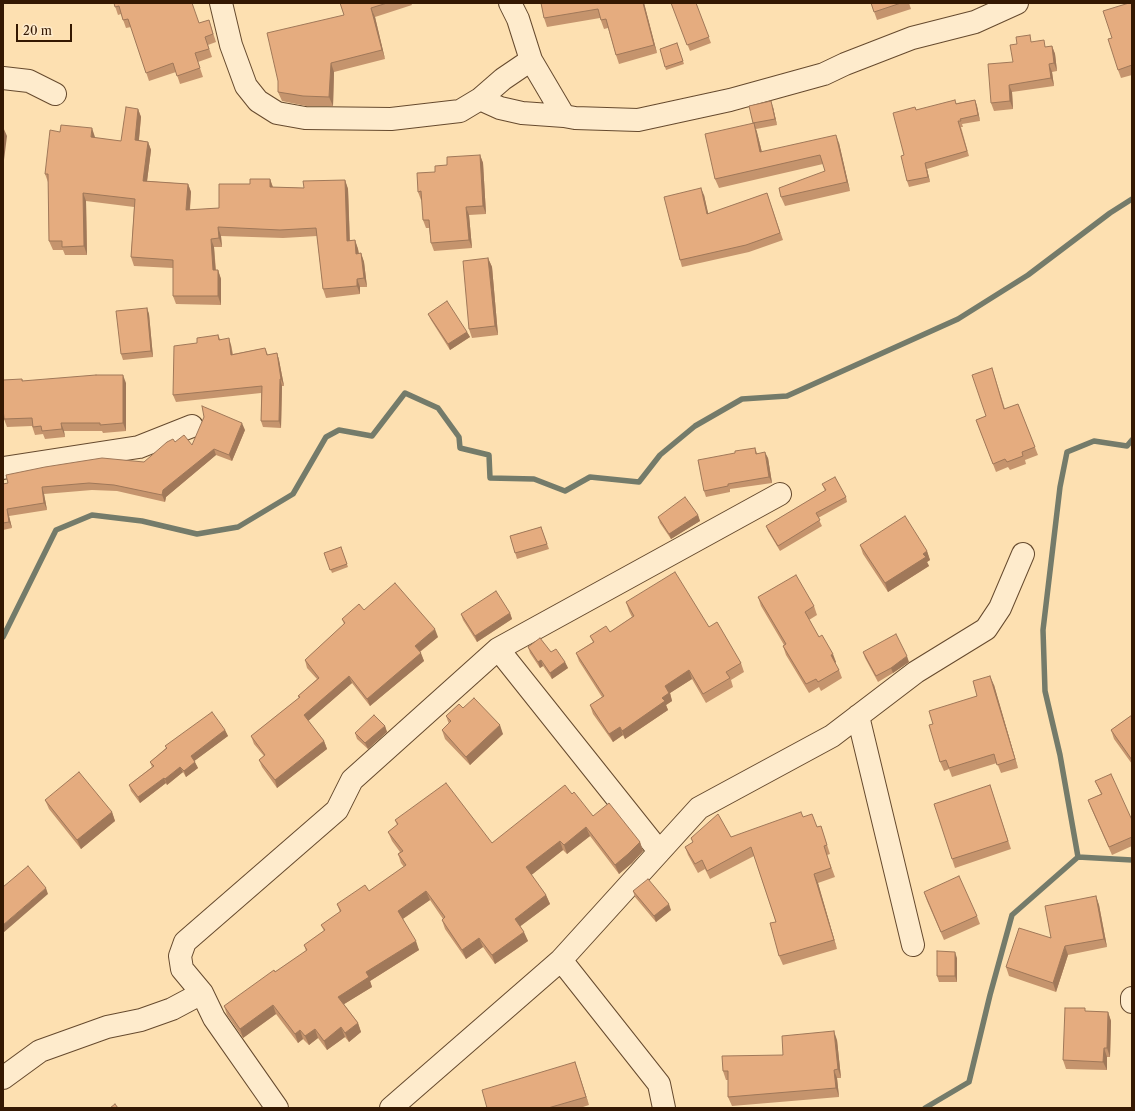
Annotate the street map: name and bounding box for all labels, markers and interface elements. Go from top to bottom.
scale bar [18,16,74,42]
text: 20 m [23,23,52,38]

